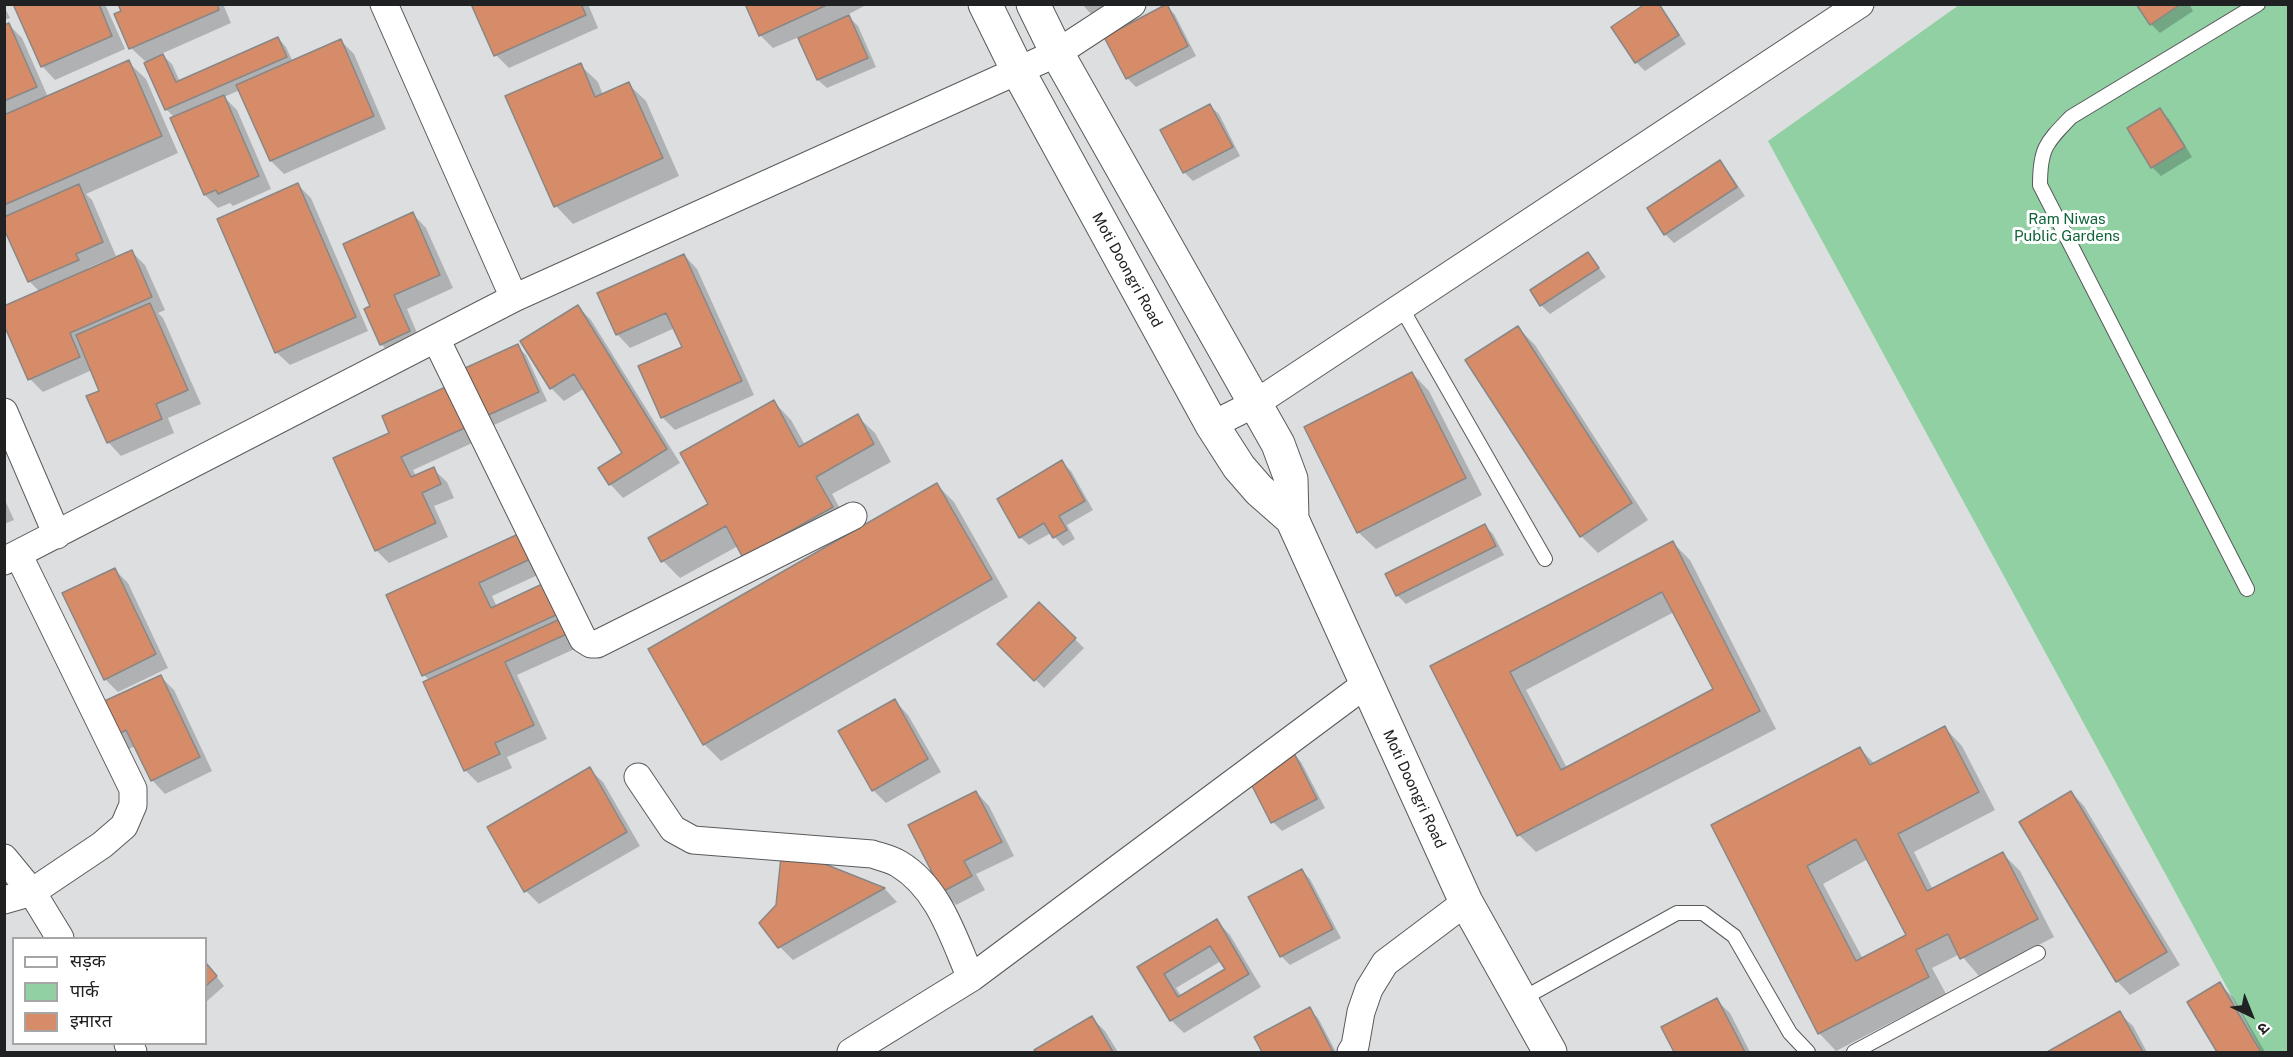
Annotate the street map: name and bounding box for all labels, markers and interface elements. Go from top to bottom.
street label: Moti Doongri Road [1088,209,1166,331]
park label: Ram Niwas Public Gardens [2014,210,2120,245]
street label: Moti Doongri Road [1379,727,1449,851]
legend [12,937,207,1045]
text: सड़क [70,950,106,971]
text: पार्क [70,980,99,1001]
north arrow [2221,985,2281,1045]
text: इमारत [70,1010,112,1031]
text: उ [2254,1018,2274,1039]

